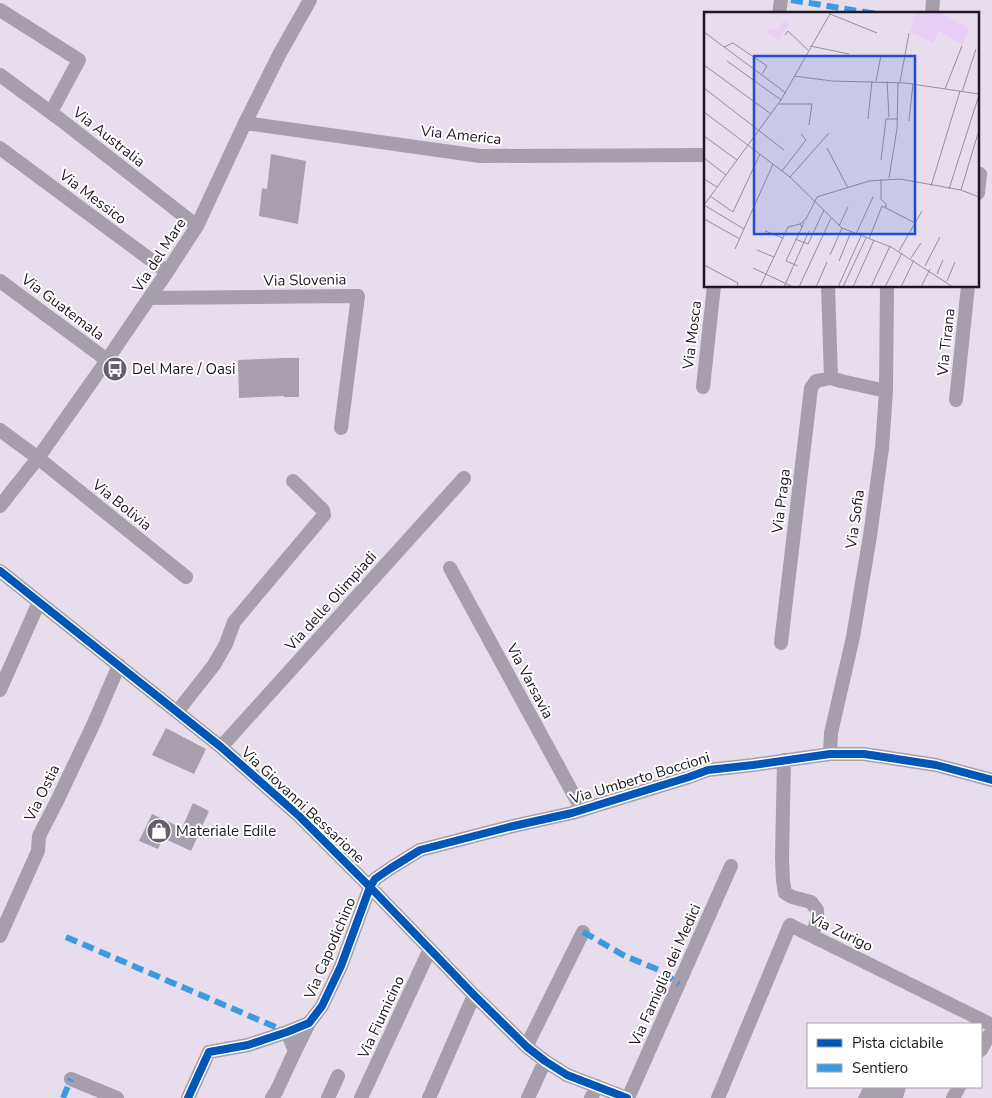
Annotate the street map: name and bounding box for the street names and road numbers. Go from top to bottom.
street label: Via Australia [68,102,149,172]
street label: Via America [419,121,502,149]
street label: Via Messico [54,164,131,229]
street label: Via del Mare [127,214,190,297]
street label: Via Guatemala [17,269,109,345]
street label: Via Slovenia [262,269,347,291]
street label: Via Mosca [678,300,706,371]
street label: Via Tirana [932,307,959,378]
street label: Via Praga [767,468,795,535]
street label: Via Bolivia [87,474,156,535]
street label: Via Sofia [841,488,869,551]
street label: Via delle Olimpiadi [280,547,381,656]
street label: Via Varsavia [501,639,558,722]
street label: Via Giovanni Bessarione [236,742,369,868]
street label: Via Umberto Boccioni [567,747,712,809]
street label: Via Ostia [19,761,64,826]
street label: Via Capodichino [299,894,360,1003]
street label: Via Famiglia dei Medici [624,901,705,1050]
street label: Via Zurigo [805,908,876,956]
street label: Via Fiumicino [353,972,409,1063]

